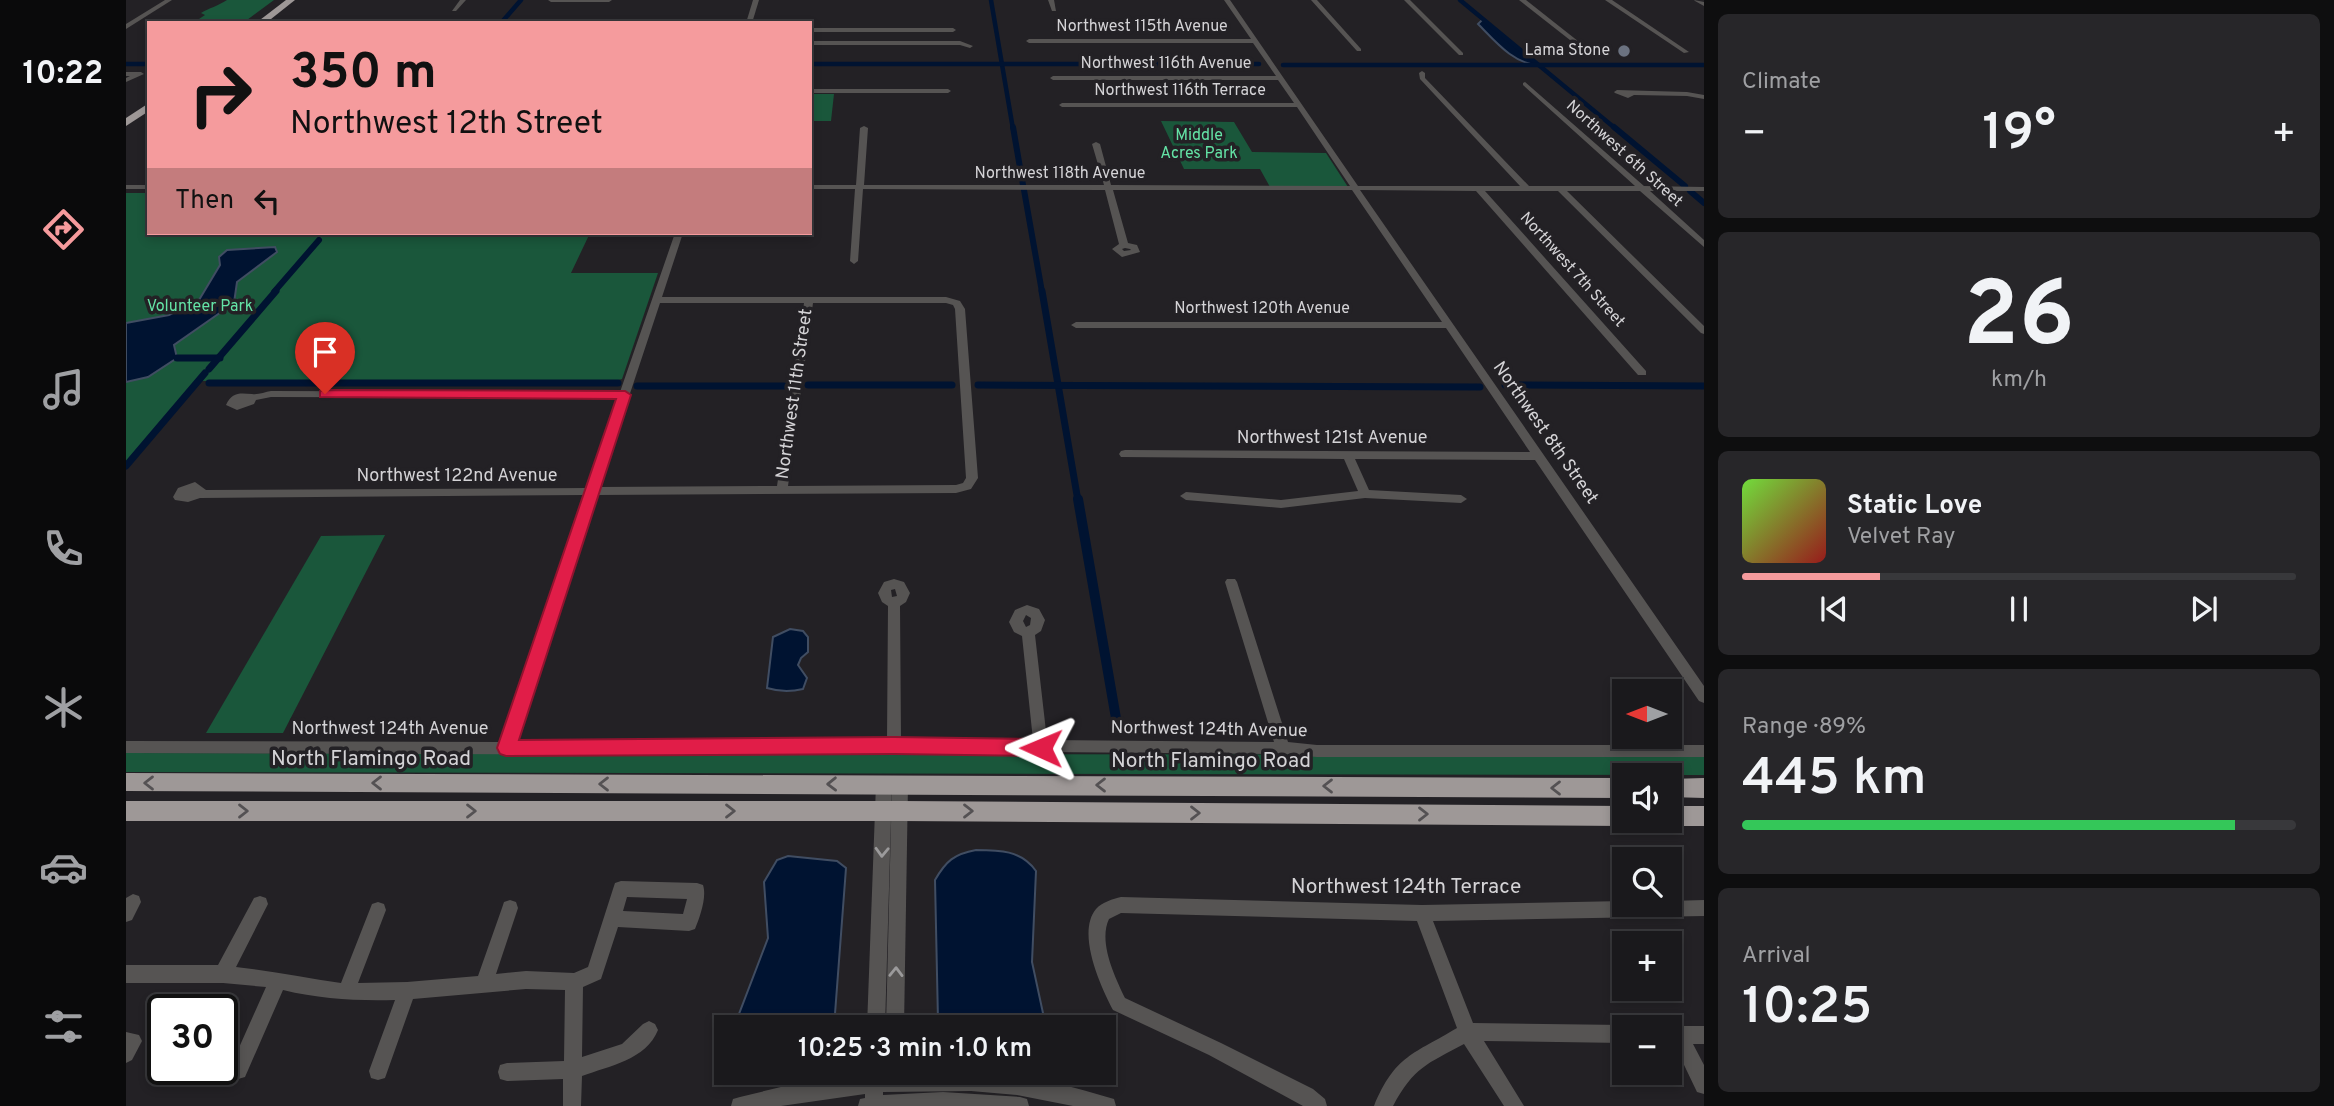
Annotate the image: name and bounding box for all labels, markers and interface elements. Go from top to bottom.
street label: Northwest 115th Avenue [1056,17,1228,37]
place label: Lama Stone [1525,41,1610,61]
marker: Lama Stone [1616,43,1632,59]
text: 350 m [290,44,437,106]
icon: right [175,49,266,140]
street label: Northwest 116th Avenue [1081,54,1251,74]
text: 10:22 [23,55,103,95]
text: Climate [1742,68,1821,97]
street label: Northwest 116th Terrace [1094,81,1266,101]
street label: Northwest 6th Street [1561,96,1687,212]
text: 19° [1982,102,2056,168]
text: Northwest 12th Street [290,105,603,145]
text: − [1742,111,1767,160]
text: + [2271,111,2296,160]
park label: Middle Acres Park [1160,126,1238,164]
street label: Northwest 118th Avenue [975,164,1145,184]
icon: left [248,182,286,220]
text: Then [175,185,234,218]
icon: directions [39,205,88,254]
street label: Northwest 7th Street [1515,208,1629,332]
text: 26 [1963,263,2075,378]
park label: Volunteer Park [147,297,253,317]
street label: Northwest 120th Avenue [1174,299,1350,319]
street label: Northwest 11th Street [772,307,818,481]
pin [295,322,355,394]
icon: arrive [306,333,344,371]
street label: Northwest 8th Street [1487,357,1603,509]
icon: music [39,365,88,414]
text: km/h [1991,366,2047,395]
street label: Northwest 121st Avenue [1237,427,1427,450]
street label: Northwest 122nd Avenue [357,465,557,488]
text: Static Love [1847,490,1982,523]
text: Velvet Ray [1847,523,1955,552]
icon: phone [39,524,88,573]
icon: previous [1815,590,1853,628]
icon: pause [2000,590,2038,628]
icon: next [2185,590,2223,628]
north arrow [1612,679,1682,749]
map controls [1612,679,1682,1085]
icon: climate [39,683,88,732]
position arrow [1004,711,1078,785]
text: Range · 89% [1742,713,1866,742]
street label: Northwest 124th Avenue [1110,717,1308,743]
street label: Northwest 124th Avenue [292,718,488,741]
street label: North Flamingo Road [271,746,471,773]
text: 445 km [1742,747,1927,813]
street label: North Flamingo Road [1111,748,1311,775]
button: sound [1612,763,1682,833]
one-way arrow [144,775,154,791]
one-way arrow [371,775,382,791]
one-way arrow [599,776,609,792]
one-way arrow [826,776,837,792]
one-way arrow [1095,777,1106,793]
one-way arrow [1323,778,1333,794]
one-way arrow [1550,780,1561,795]
one-way arrow [238,803,249,819]
one-way arrow [466,803,476,819]
one-way arrow [726,803,736,819]
one-way arrow [963,804,974,819]
one-way arrow [1191,805,1201,821]
one-way arrow [1418,806,1429,822]
icon: car [39,843,88,892]
one-way arrow [874,847,889,858]
button: search [1612,847,1682,917]
street label: Northwest 124th Terrace [1291,874,1521,901]
button: + [1612,931,1682,1001]
text: Arrival [1742,942,1811,971]
one-way arrow [889,967,904,978]
text: 10:25 [1742,976,1872,1042]
speed limit sign: 30 [147,994,238,1085]
icon: filters [39,1002,88,1051]
button: − [1612,1015,1682,1085]
text: 10:25 · 3 min · 1.0 km [798,1033,1032,1066]

